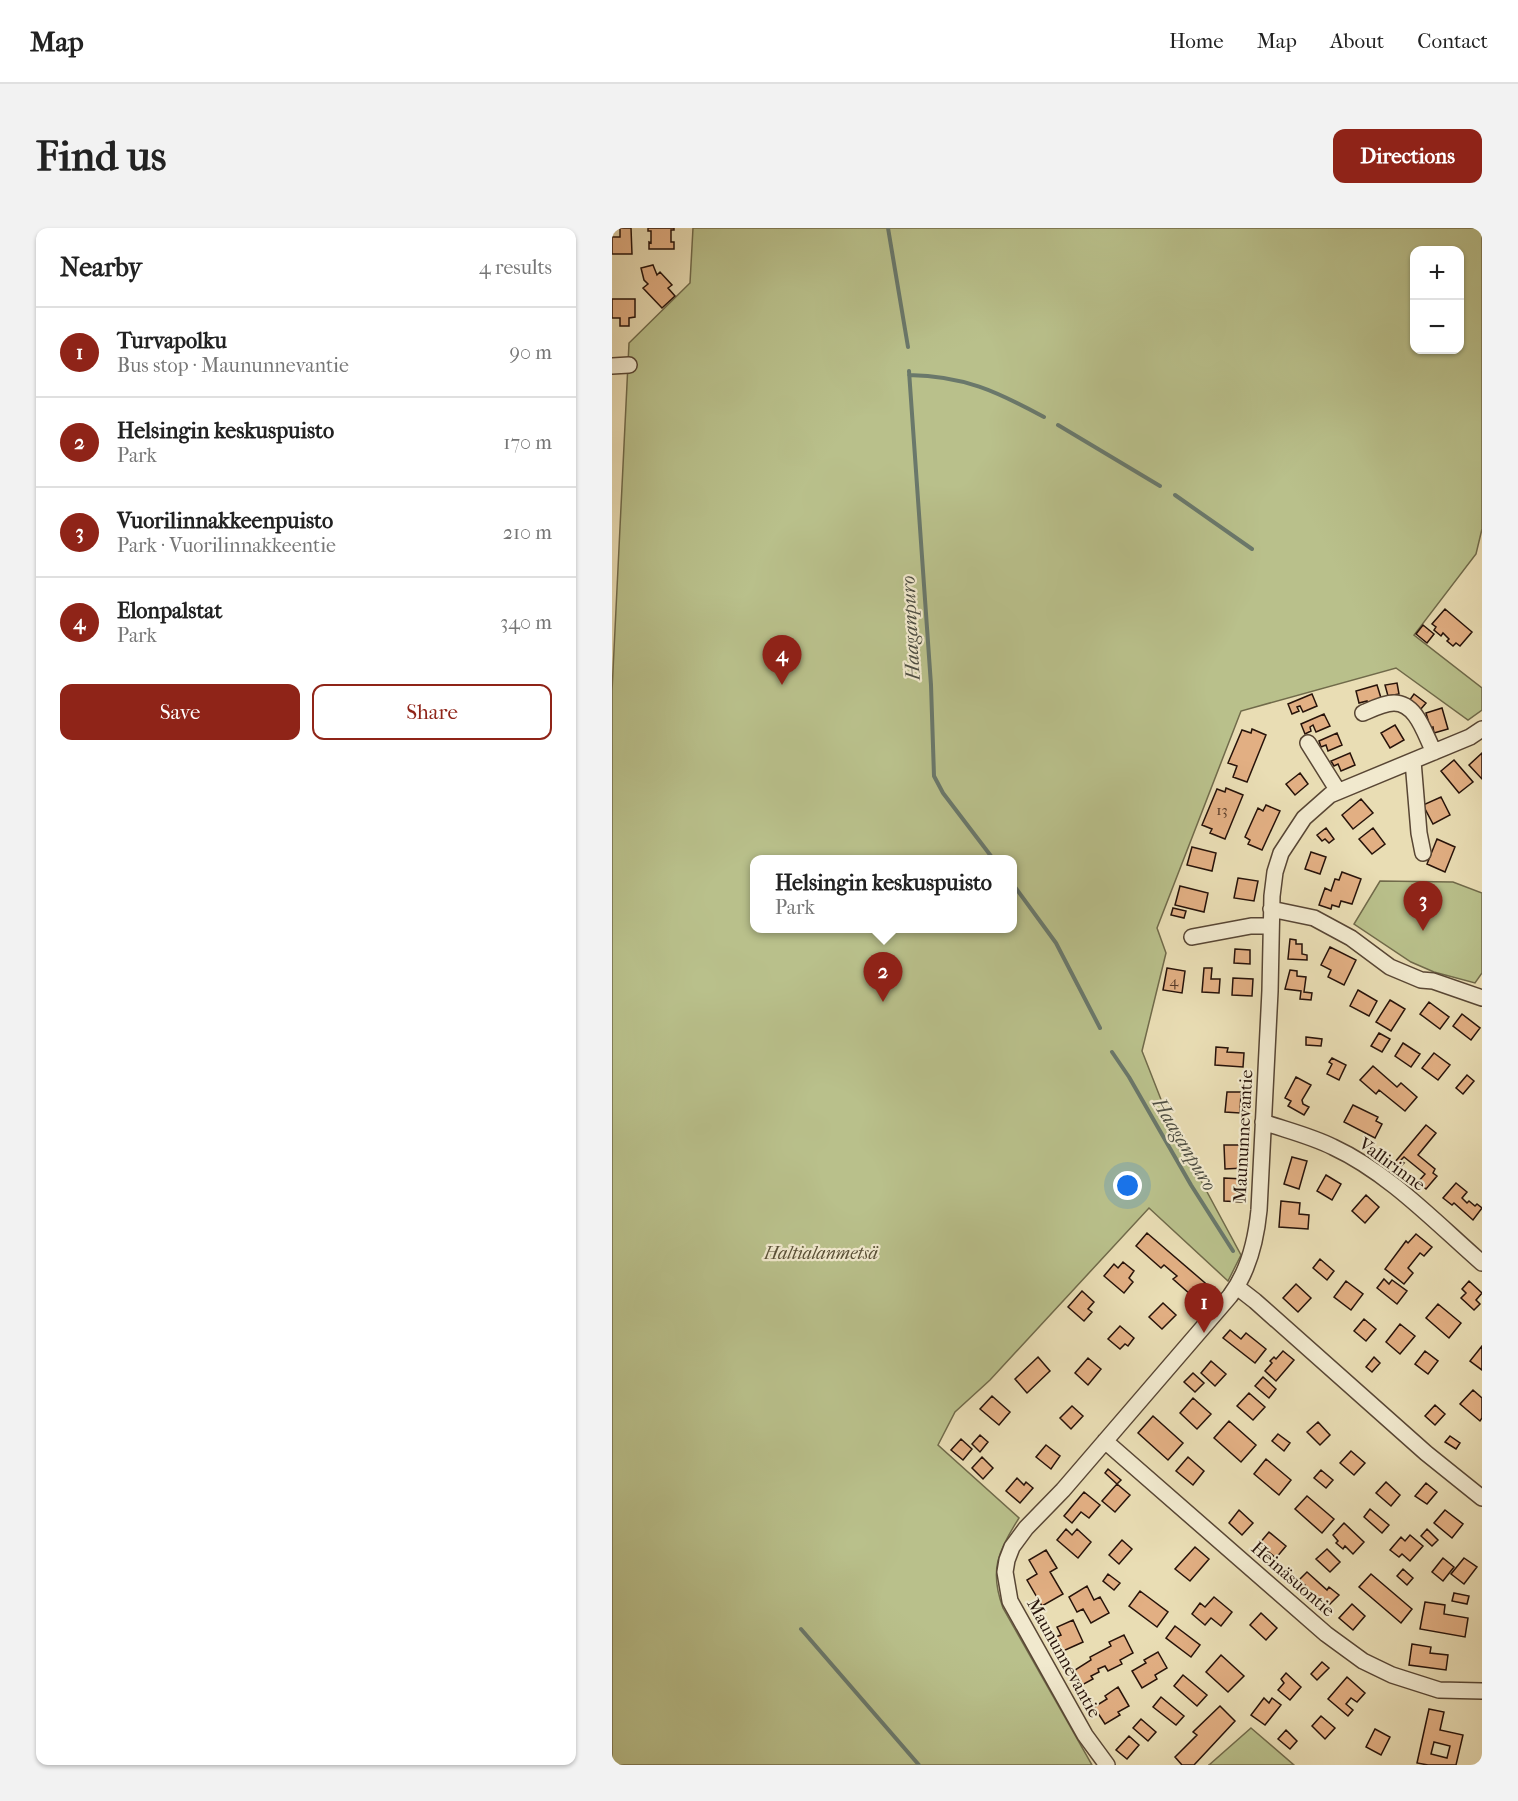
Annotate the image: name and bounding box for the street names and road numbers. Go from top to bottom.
street label: Maununnevantie [1230,1069,1257,1203]
street label: Vallirinne [1354,1133,1429,1196]
street label: Heinäsuontie [1247,1537,1339,1621]
street label: Maununnevantie [1022,1595,1105,1722]

